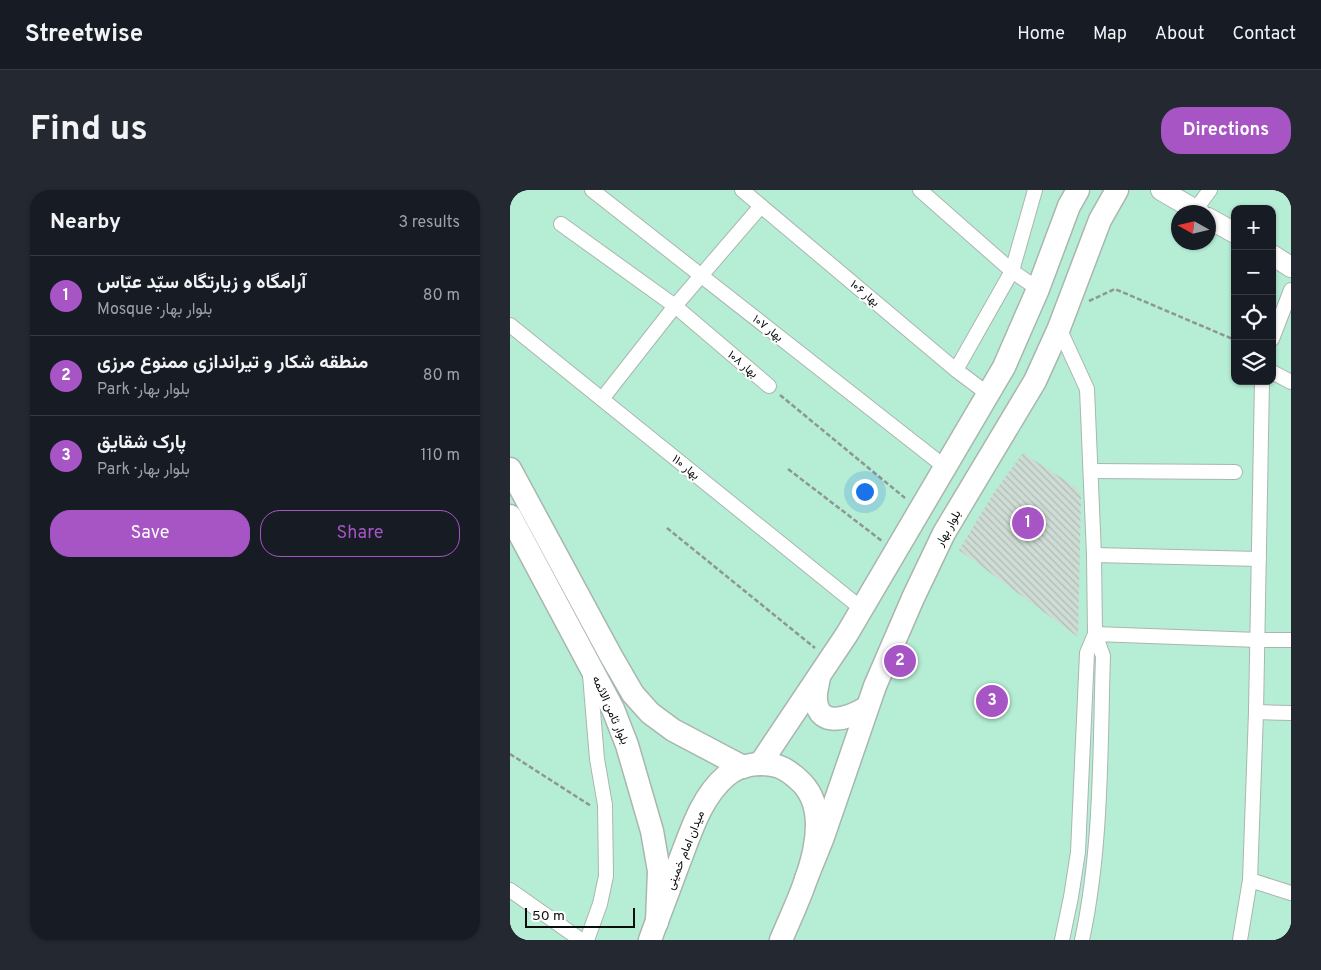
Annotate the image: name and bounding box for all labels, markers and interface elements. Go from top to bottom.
text: Streetwise [25,20,143,50]
text: Home [1017,23,1065,46]
text: Map [1093,23,1127,46]
text: About [1155,23,1204,46]
text: Contact [1232,23,1296,46]
button: Directions [1161,107,1291,154]
text: Find us [30,108,148,152]
north arrow [1171,205,1216,250]
map controls [1231,205,1276,385]
button: + [1231,205,1276,250]
text: Nearby [50,209,121,236]
text: 3 results [398,213,460,233]
button: − [1231,250,1276,295]
text: آرامگاه و زیارتگاه سیّد عبّاس [97,271,306,295]
street label: بهار ۱۰۶ [846,277,883,311]
text: 1 [63,286,69,306]
text: 80 m [423,286,460,306]
button: locate [1231,295,1276,340]
text: Mosque · بلوار بهار [97,300,212,320]
street label: بهار ۱۰۷ [749,312,786,346]
button: layers [1231,340,1276,385]
street label: بهار ۱۰۸ [724,347,761,382]
text: منطقه شکار و تیراندازی ممنوع مرزی [97,351,368,375]
text: 2 [61,366,71,386]
text: 80 m [423,366,460,386]
text: Park · بلوار بهار [97,380,190,400]
text: پارک شقایق [97,431,186,455]
text: 3 [61,446,71,466]
text: 110 m [420,446,460,466]
street label: بهار ۱۱۰ [668,452,703,484]
text: Park · بلوار بهار [97,460,190,480]
your location [852,479,878,505]
pin: 1 [1012,504,1044,542]
street label: بلوار بهار [932,507,965,550]
button: Save [50,510,250,557]
button: Share [260,510,460,557]
pin: 2 [884,642,916,680]
street label: بلوار ثامن الائمه [588,673,632,747]
pin: 3 [976,682,1008,720]
street label: میدان امام خمینی [663,808,709,892]
scale bar [525,905,635,928]
text: 50 m [532,908,565,925]

